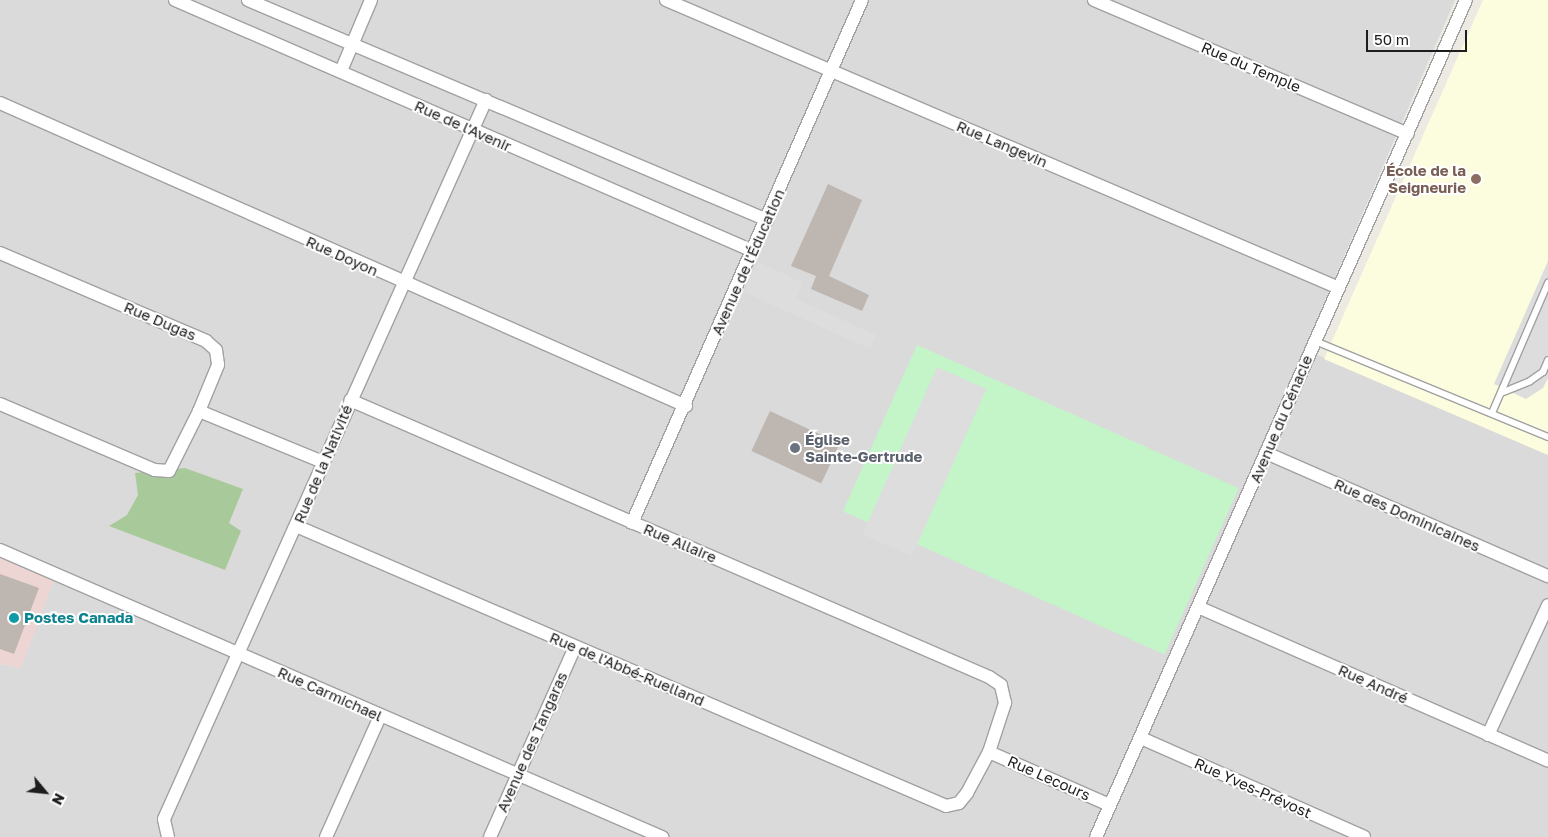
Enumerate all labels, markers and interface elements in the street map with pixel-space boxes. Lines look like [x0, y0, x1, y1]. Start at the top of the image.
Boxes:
scale bar [1368, 20, 1469, 52]
text: 50 m [1374, 30, 1409, 48]
street label: Rue du Temple [1199, 38, 1303, 96]
street label: Rue de l'Avenir [412, 97, 514, 155]
street label: Rue Langevin [954, 117, 1050, 171]
place label: École de la Seigneurie [1386, 161, 1466, 196]
marker: École de la Seigneurie [1470, 173, 1482, 185]
street label: Avenue de l'Éducation [708, 186, 788, 338]
street label: Rue Doyon [303, 232, 381, 280]
street label: Rue Dugas [121, 298, 199, 344]
street label: Avenue du Cénacle [1246, 352, 1316, 486]
street label: Rue de la Nativité [290, 402, 356, 526]
place label: Église Sainte-Gertrude [805, 430, 922, 465]
marker: Église Sainte-Gertrude [789, 442, 801, 454]
street label: Rue des Dominicaines [1331, 475, 1483, 555]
street label: Rue Allaire [641, 520, 719, 566]
place label: Postes Canada [24, 609, 133, 627]
marker: Postes Canada [8, 612, 20, 624]
street label: Rue de l'Abbé-Ruelland [547, 628, 707, 710]
street label: Rue André [1335, 661, 1411, 707]
street label: Rue Carmichael [275, 663, 385, 725]
street label: Avenue des Tangaras [493, 669, 571, 815]
street label: Rue Lecours [1005, 752, 1093, 804]
street label: Rue Yves-Prévost [1192, 754, 1314, 822]
north arrow [20, 767, 70, 817]
text: N [49, 791, 69, 808]

